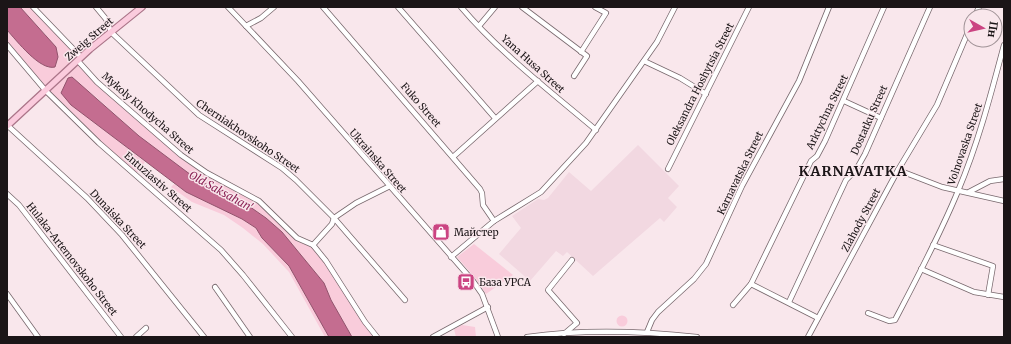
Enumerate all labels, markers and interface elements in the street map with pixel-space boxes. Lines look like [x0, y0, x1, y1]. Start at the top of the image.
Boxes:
north arrow [963, 8, 1003, 48]
street label: Zweig Street [62, 14, 116, 64]
street label: Oleksandra Hoshytsia Street [663, 20, 737, 148]
text: Пн [985, 20, 1001, 39]
street label: Yana Husa Street [498, 31, 568, 96]
street label: Mykoly Khodycha Street [99, 70, 197, 157]
street label: Arktychna Street [803, 72, 851, 153]
street label: Fuko Street [398, 80, 444, 130]
street label: Dostatku Street [848, 83, 890, 157]
street label: Cherniakhovskoho Street [194, 96, 302, 176]
street label: Volnovaska Street [945, 101, 985, 188]
street label: Ukrainska Street [347, 126, 409, 196]
street label: Karnavatska Street [714, 129, 766, 217]
street label: Entuziastiv Street [121, 149, 195, 215]
district label: KARNAVATKA [798, 162, 908, 180]
water label: Old Saksahan' [187, 168, 256, 215]
street label: Zlahody Street [839, 186, 883, 254]
street label: Dunaiska Street [87, 187, 149, 252]
street label: Hulaka-Artemovskoho Street [24, 200, 120, 318]
shop icon: Майстер [431, 222, 451, 242]
place label: Майстер [454, 226, 499, 239]
bus stop icon: База УРСА [456, 272, 476, 292]
place label: База УРСА [479, 276, 532, 289]

